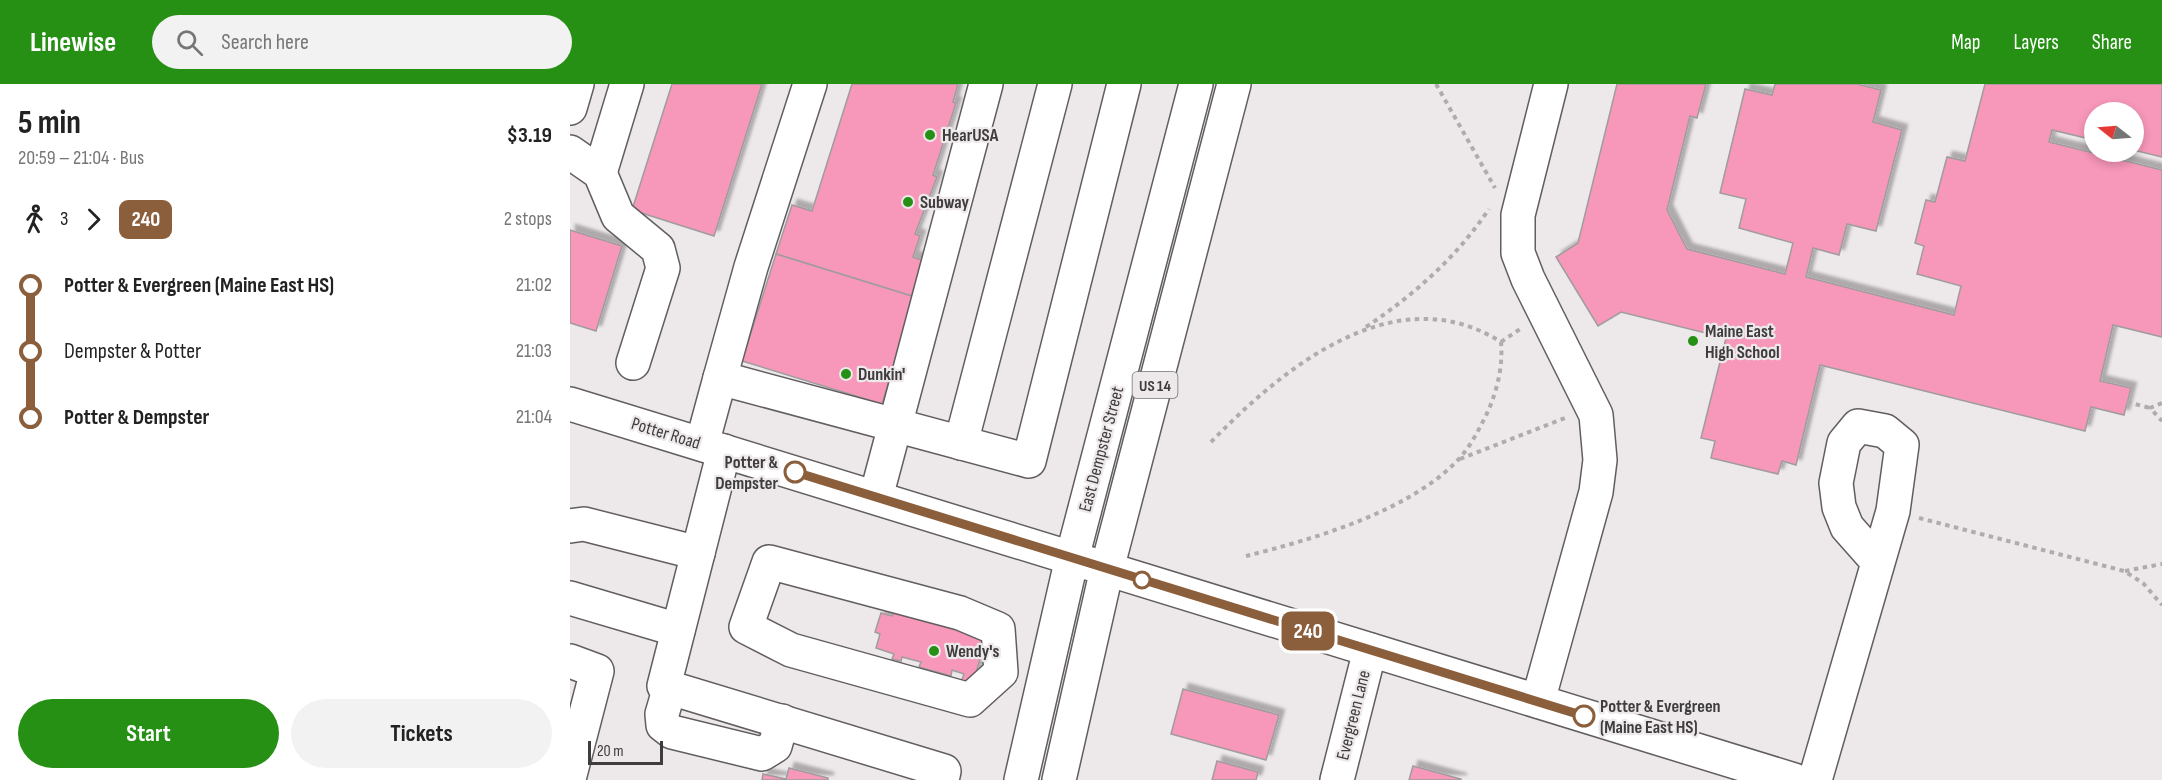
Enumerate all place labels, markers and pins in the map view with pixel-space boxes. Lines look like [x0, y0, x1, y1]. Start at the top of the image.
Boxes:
place label: HearUSA [942, 125, 999, 146]
marker: HearUSA [923, 128, 937, 142]
place label: Subway [920, 192, 970, 213]
marker: Subway [901, 195, 915, 209]
place label: Maine East High School [1705, 321, 1780, 363]
marker: Maine East High School [1686, 334, 1700, 348]
place label: Dunkin' [858, 364, 905, 385]
marker: Dunkin' [839, 367, 853, 381]
place label: Potter & Dempster [715, 452, 778, 494]
marker: Potter & Dempster [784, 461, 806, 483]
unlabelled marker [1133, 571, 1151, 589]
place label: Wendy's [946, 641, 999, 662]
marker: Wendy's [927, 644, 941, 658]
place label: Potter & Evergreen (Maine East HS) [1600, 696, 1721, 738]
marker: Potter & Evergreen (Maine East HS) [1573, 705, 1595, 727]

